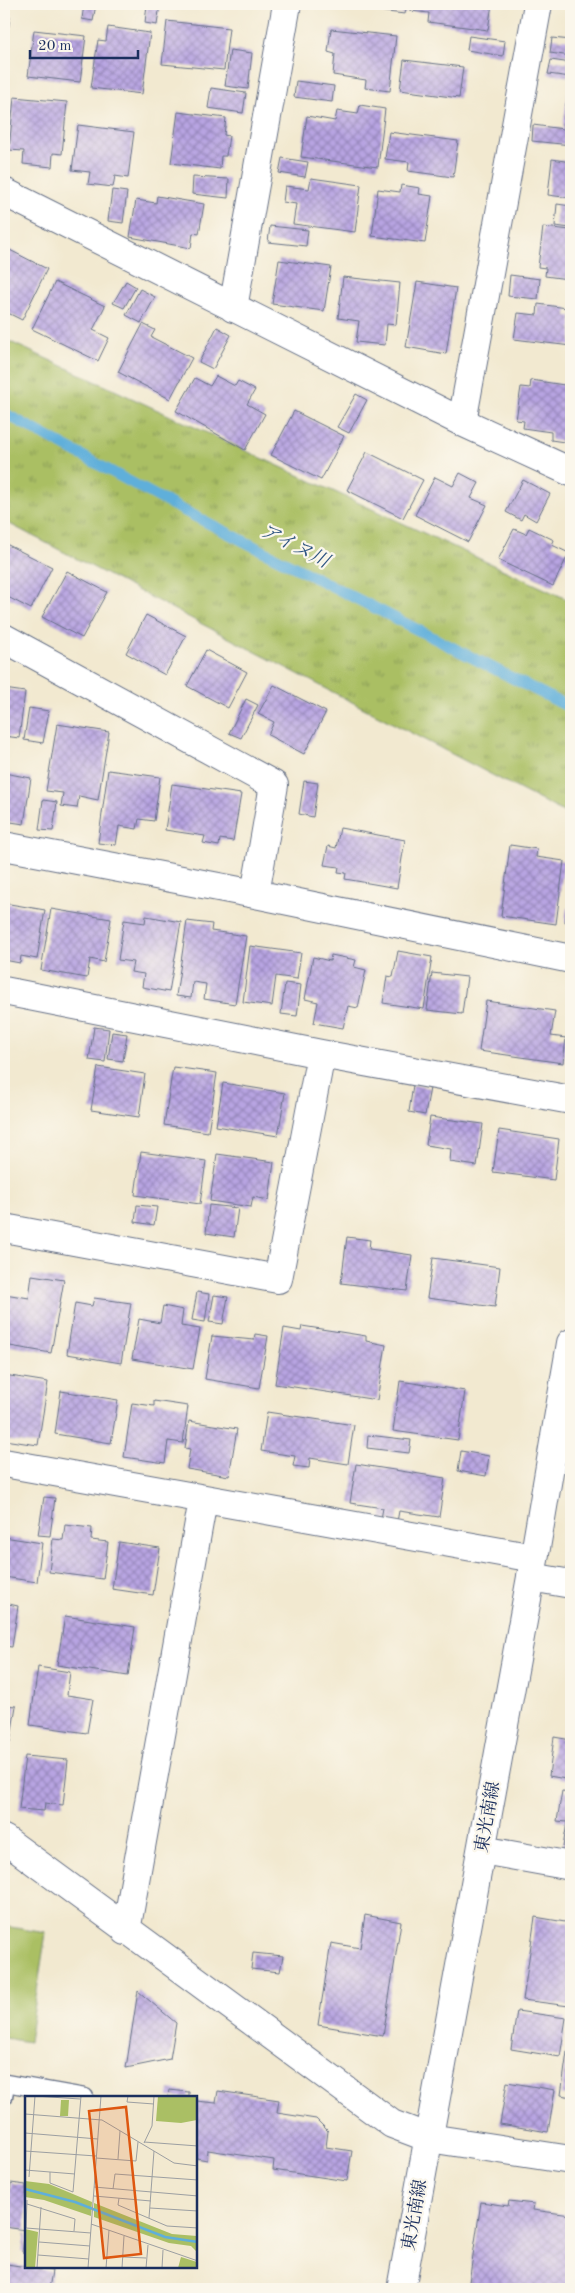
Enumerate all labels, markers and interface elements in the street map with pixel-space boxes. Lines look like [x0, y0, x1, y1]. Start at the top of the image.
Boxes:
scale bar [30, 28, 138, 60]
text: 20 m [38, 39, 72, 54]
water label: アイヌ川 [257, 520, 334, 573]
street label: 東光南線 [471, 1780, 503, 1854]
inset map [25, 2096, 198, 2268]
street label: 東光南線 [398, 2178, 430, 2252]

